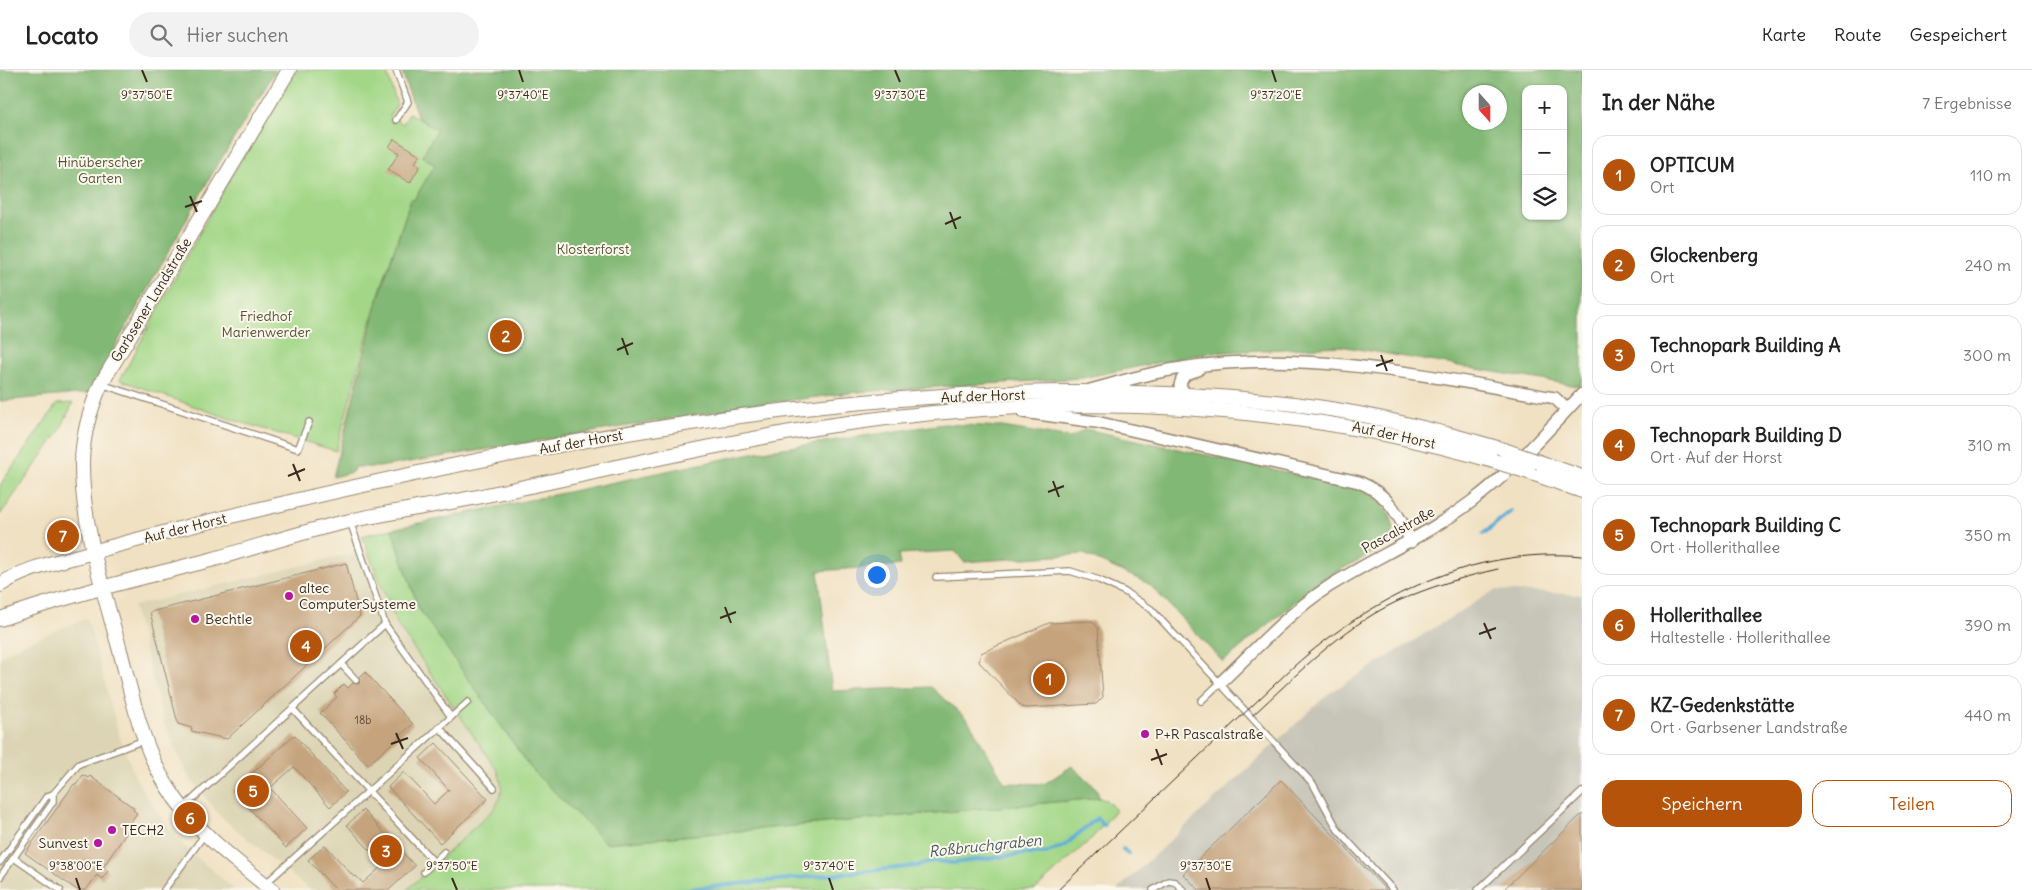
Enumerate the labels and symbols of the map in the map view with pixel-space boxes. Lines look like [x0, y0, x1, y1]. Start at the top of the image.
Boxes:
north arrow [1462, 85, 1507, 130]
text: 9°37'50"E [121, 87, 173, 102]
text: 9°37'40"E [497, 87, 549, 102]
text: 9°37'30"E [874, 87, 926, 102]
text: 9°37'20"E [1250, 87, 1302, 102]
park label: Hinüberscher Garten [57, 153, 143, 187]
street label: Garbsener Landstraße [107, 235, 195, 365]
park label: Klosterforst [557, 240, 630, 258]
park label: Friedhof Marienwerder [221, 307, 311, 341]
pin: 2 [490, 317, 522, 355]
street label: Auf der Horst [940, 386, 1026, 406]
street label: Auf der Horst [1351, 417, 1437, 453]
street label: Auf der Horst [538, 426, 624, 458]
street label: Pascalstraße [1358, 503, 1438, 557]
street label: Auf der Horst [142, 509, 228, 547]
pin: 7 [47, 517, 79, 555]
your location [864, 562, 890, 588]
place label: altec ComputerSysteme [299, 579, 416, 613]
marker: altec ComputerSysteme [283, 590, 295, 602]
place label: Bechtle [205, 610, 252, 628]
marker: Bechtle [189, 613, 201, 625]
pin: 4 [290, 627, 322, 665]
pin: 1 [1033, 660, 1065, 698]
house number: 18b [355, 713, 371, 727]
place label: P+R Pascalstraße [1155, 725, 1263, 743]
marker: P+R Pascalstraße [1139, 728, 1151, 740]
pin: 5 [237, 772, 269, 810]
pin: 6 [174, 799, 206, 837]
place label: TECH2 [122, 821, 164, 839]
marker: TECH2 [106, 824, 118, 836]
water label: Roßbruchgraben [928, 830, 1043, 861]
pin: 3 [370, 832, 402, 870]
place label: Sunvest [39, 834, 88, 852]
marker: Sunvest [92, 837, 104, 849]
text: 9°38'00"E [49, 858, 103, 873]
text: 9°37'50"E [426, 858, 478, 873]
text: 9°37'40"E [803, 858, 855, 873]
text: 9°37'30"E [1180, 858, 1232, 873]

